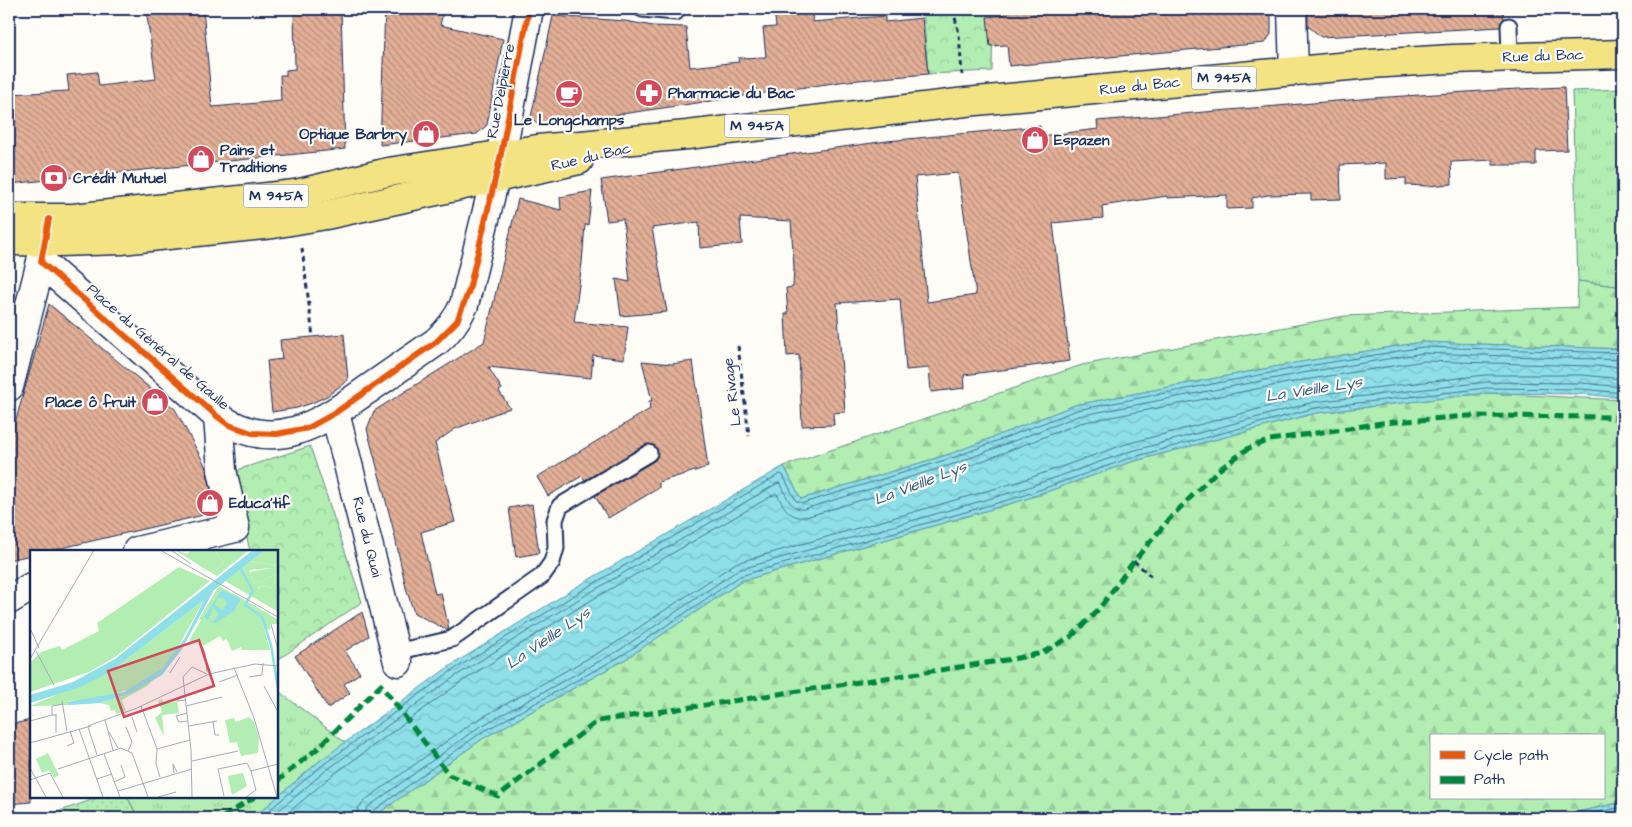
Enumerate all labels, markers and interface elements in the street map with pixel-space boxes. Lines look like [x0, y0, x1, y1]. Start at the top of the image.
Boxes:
street label: Rue Delpierre [482, 42, 520, 140]
street label: Rue du Bac [1502, 44, 1585, 68]
road number: M 945A [1192, 66, 1256, 90]
street label: Rue du Bac [1098, 71, 1182, 101]
pharmacy icon: Pharmacie du Bac [634, 78, 664, 108]
cafe icon: Le Longchamps [554, 79, 584, 109]
place label: Pharmacie du Bac [668, 83, 796, 104]
place label: Le Longchamps [514, 110, 625, 133]
road number: M 945A [724, 114, 790, 138]
shop icon: Optique Barbry [411, 119, 441, 149]
place label: Optique Barbry [299, 124, 408, 146]
shop icon: Espazen [1020, 125, 1050, 155]
place label: Espazen [1054, 130, 1110, 151]
street label: Rue du Bac [549, 137, 634, 176]
place label: Pains et Traditions [219, 140, 287, 178]
shop icon: Pains et Traditions [186, 144, 216, 174]
bank icon: Crédit Mutuel [39, 163, 69, 193]
place label: Crédit Mutuel [73, 168, 167, 189]
road number: M 945A [244, 185, 308, 208]
street label: Place du Général de Gaulle [82, 279, 234, 415]
street label: Le Rivage [717, 356, 748, 427]
water label: La Vieille Lys [1264, 370, 1365, 408]
shop icon: Place ô fruit [140, 387, 170, 417]
place label: Place ô fruit [45, 392, 137, 413]
water label: La Vieille Lys [871, 455, 971, 512]
shop icon: Educa'tif [195, 488, 225, 518]
place label: Educa'tif [229, 493, 291, 514]
street label: Rue du Quai [347, 495, 387, 580]
inset map [30, 550, 278, 797]
water label: La Vieille Lys [502, 601, 596, 675]
legend [1430, 734, 1604, 800]
text: Cycle path [1474, 745, 1549, 767]
text: Path [1474, 769, 1505, 790]

